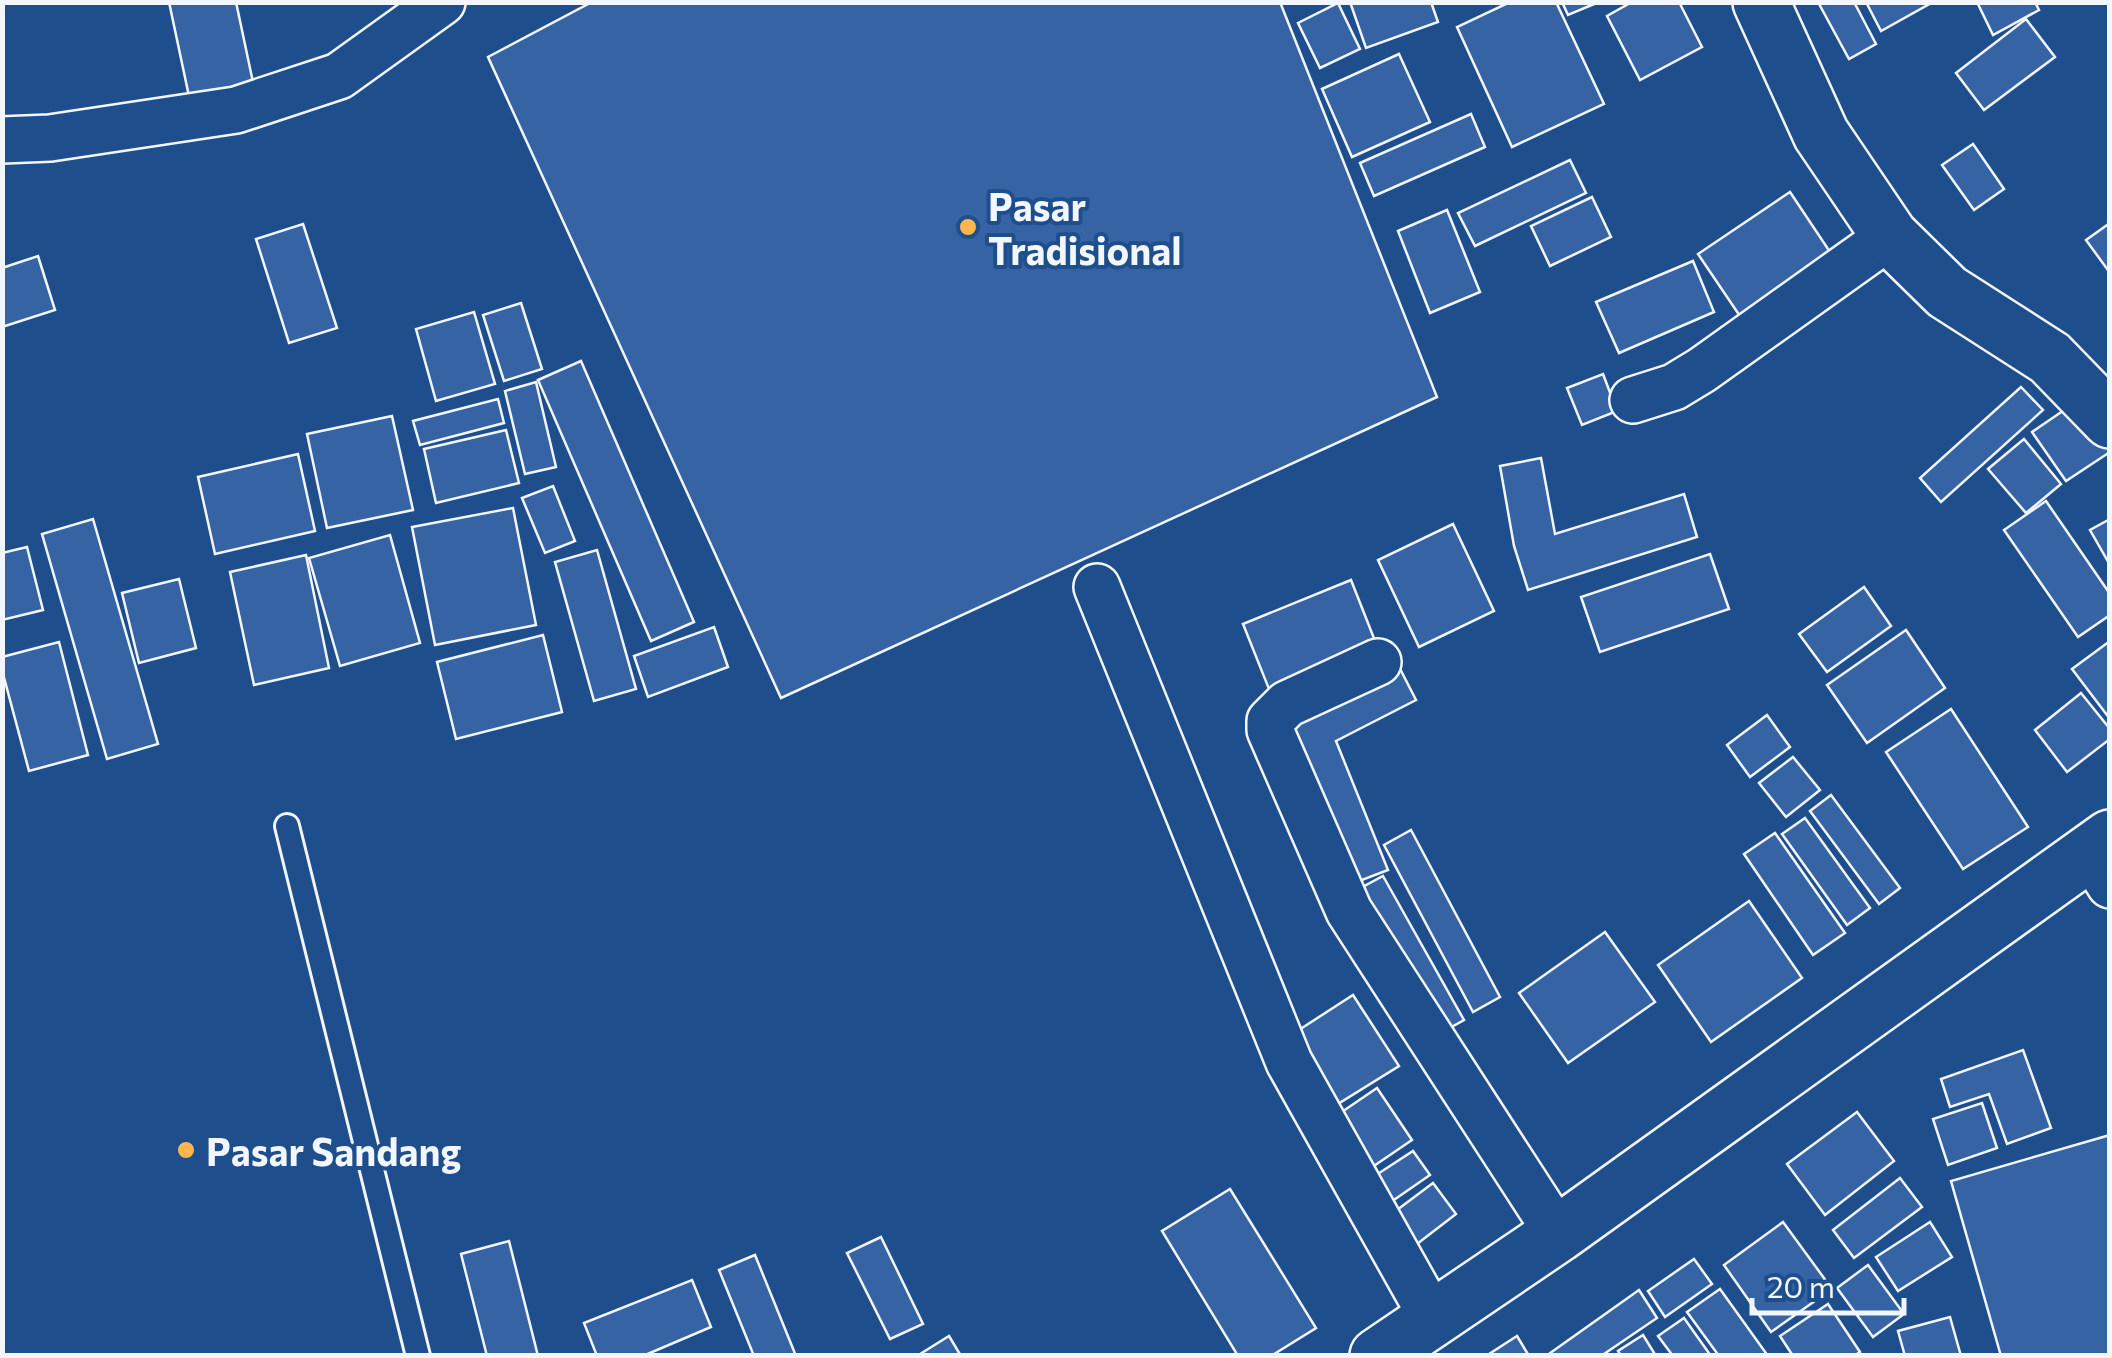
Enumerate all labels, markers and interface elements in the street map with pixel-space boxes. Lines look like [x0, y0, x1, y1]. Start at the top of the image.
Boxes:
place label: Pasar Tradisional [988, 182, 1182, 273]
marker: Pasar Tradisional [957, 216, 979, 238]
place label: Pasar Sandang [206, 1127, 461, 1174]
marker: Pasar Sandang [175, 1139, 197, 1161]
scale bar [1752, 1253, 1904, 1315]
text: 20 m [1767, 1267, 1835, 1304]

